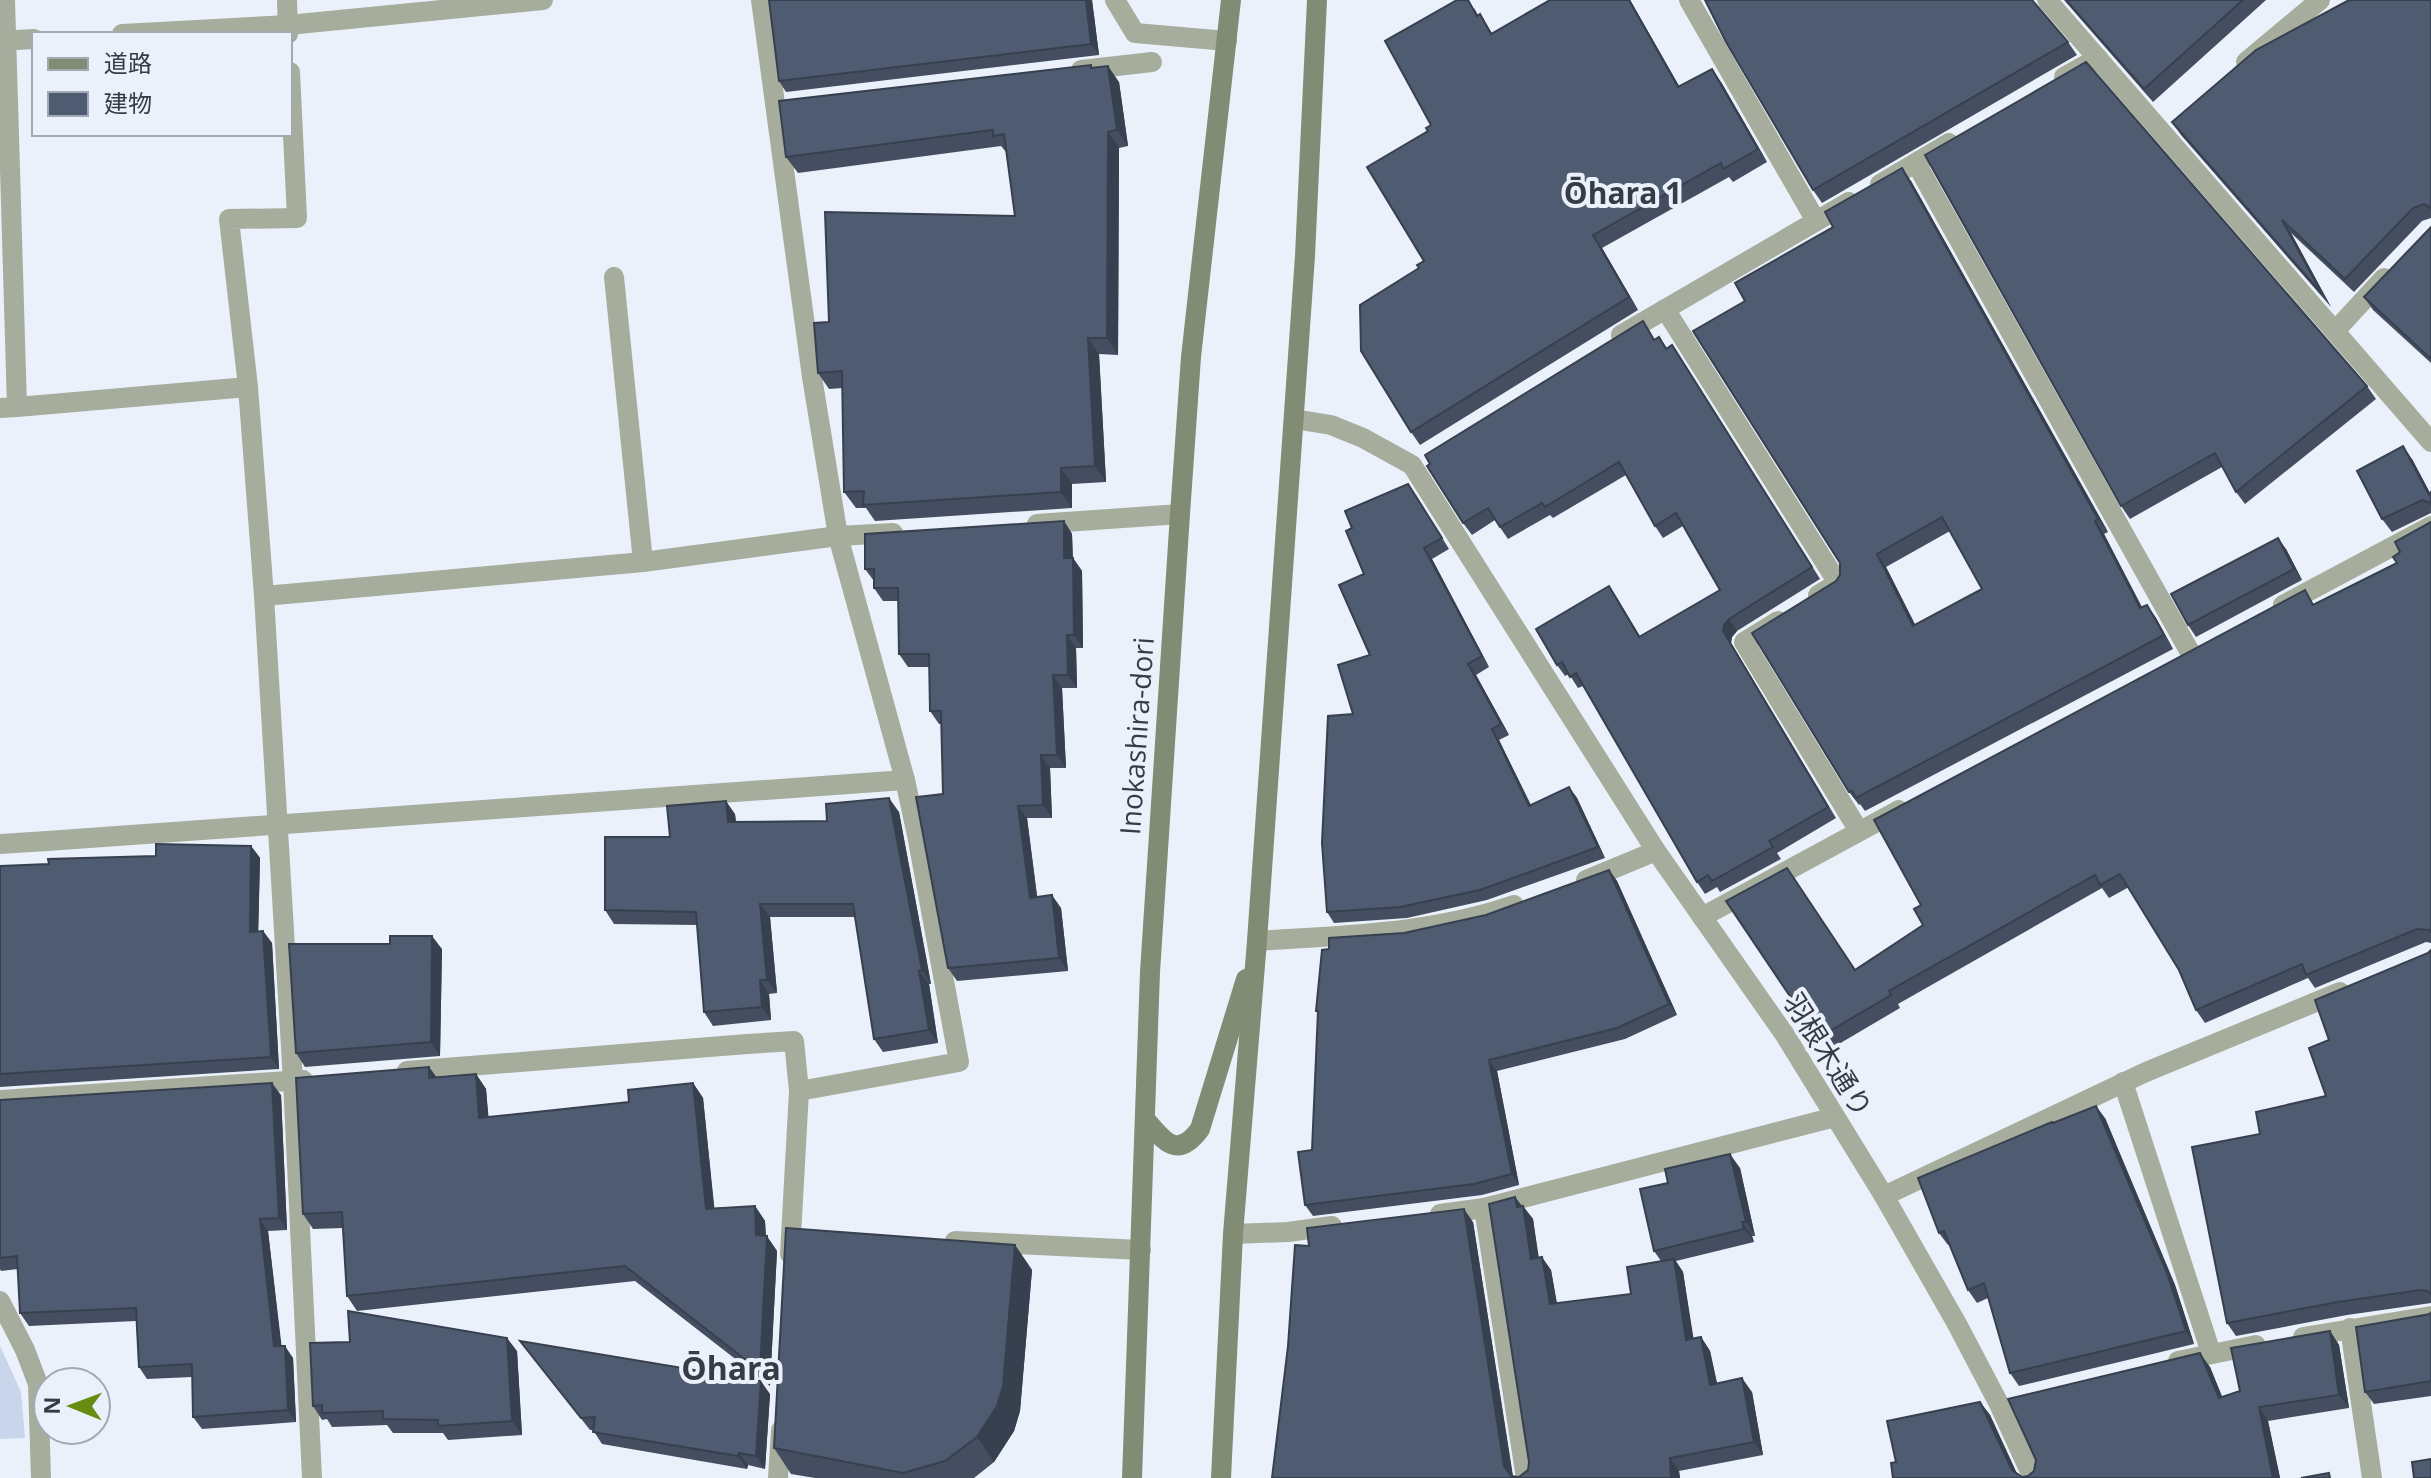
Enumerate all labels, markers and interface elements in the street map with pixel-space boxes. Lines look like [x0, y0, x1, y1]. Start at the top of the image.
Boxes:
legend [32, 32, 292, 136]
text: 道路 [104, 46, 152, 79]
text: 建物 [104, 86, 152, 119]
district label: Ōhara 1 [1564, 172, 1682, 213]
street label: Inokashira-dori [1110, 636, 1162, 836]
street label: 羽根木通り [1776, 985, 1882, 1124]
district label: Ōhara [681, 1346, 781, 1389]
north arrow [32, 1366, 112, 1446]
text: N [36, 1396, 66, 1415]

